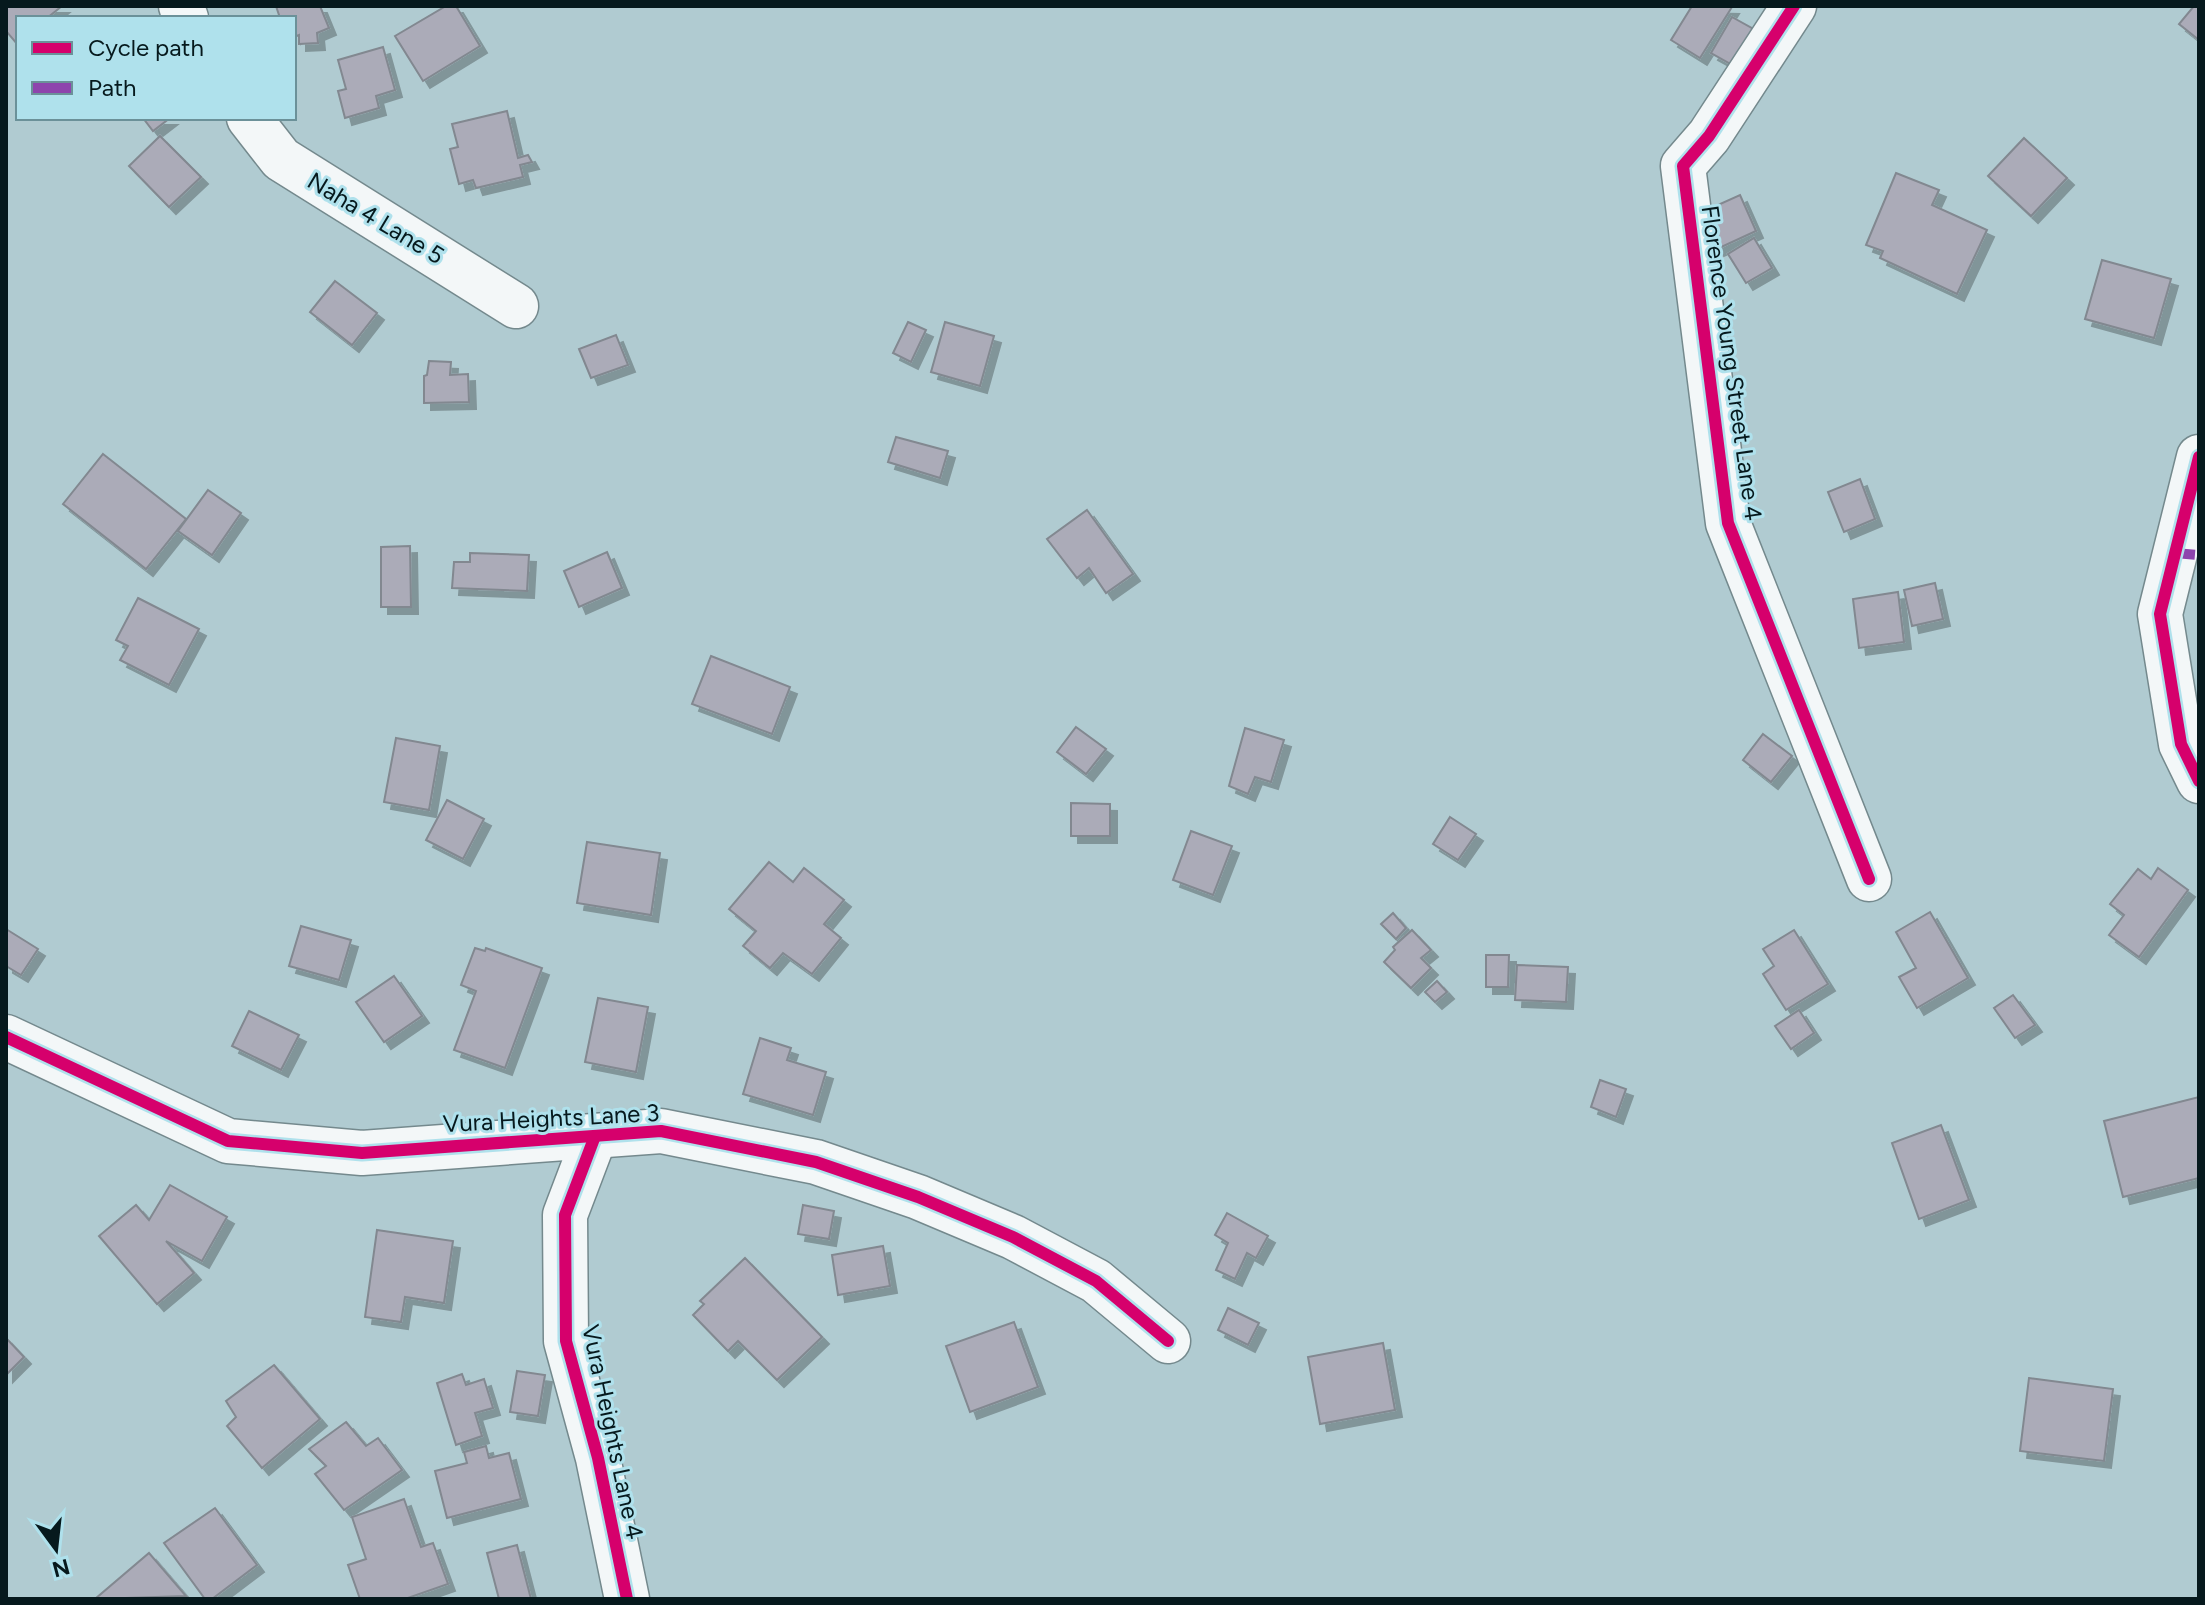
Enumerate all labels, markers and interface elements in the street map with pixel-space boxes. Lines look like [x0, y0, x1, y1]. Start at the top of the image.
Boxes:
legend [16, 16, 296, 120]
text: Cycle path [88, 33, 204, 62]
text: Path [88, 73, 136, 102]
street label: Naha 4 Lane 5 [302, 166, 450, 270]
street label: Florence Young Street Lane 4 [1696, 204, 1768, 522]
street label: Vura Heights Lane 3 [442, 1098, 660, 1138]
street label: Vura Heights Lane 4 [576, 1322, 650, 1542]
north arrow [16, 1509, 96, 1589]
text: N [49, 1553, 73, 1583]

